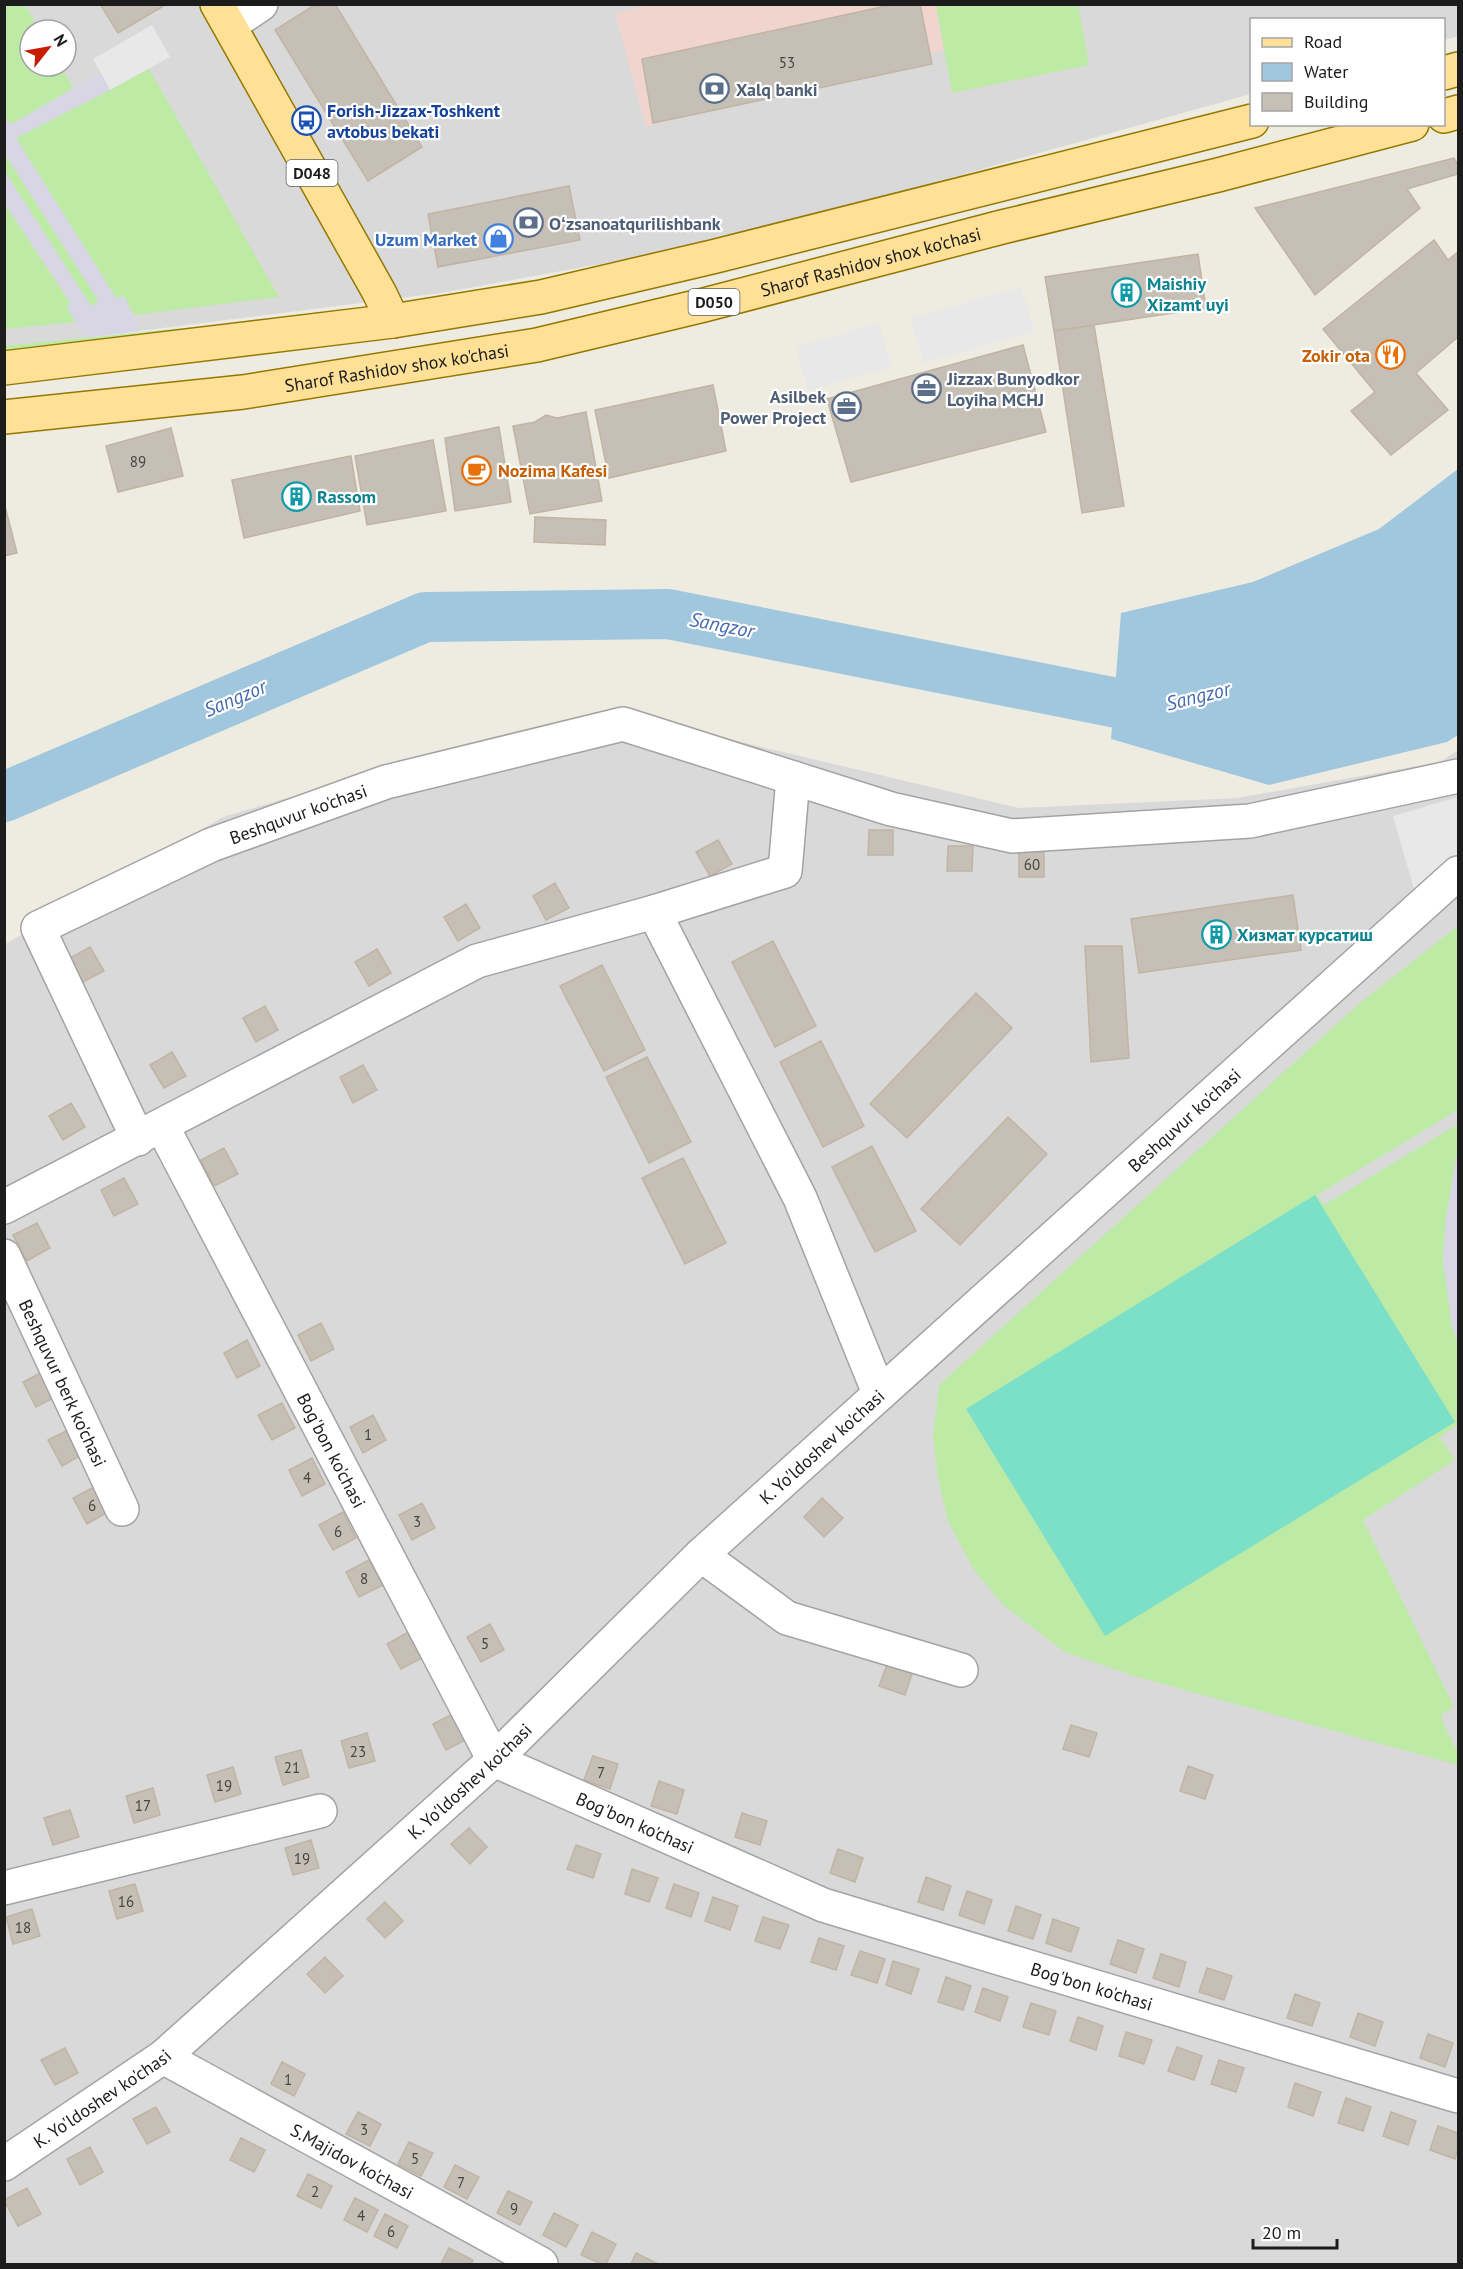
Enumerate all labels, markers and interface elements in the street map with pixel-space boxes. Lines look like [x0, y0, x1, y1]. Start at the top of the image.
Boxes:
north arrow [18, 18, 78, 78]
legend [1250, 18, 1445, 126]
text: Road [1304, 30, 1342, 53]
text: N [50, 31, 72, 50]
house number: 53 [779, 53, 795, 72]
text: Water [1304, 60, 1348, 83]
bank icon: Xalq banki [699, 73, 731, 105]
place label: Xalq banki [736, 78, 818, 101]
text: Building [1304, 90, 1368, 113]
place label: Forish-Jizzax-Toshkent avtobus bekati [327, 99, 501, 143]
bus stop icon: Forish-Jizzax-Toshkent avtobus bekati [290, 104, 322, 136]
road number: D048 [286, 160, 338, 186]
bank icon: Oʻzsanoatqurilishbank [512, 207, 544, 239]
place label: Oʻzsanoatqurilishbank [549, 212, 721, 235]
street label: Sharof Rashidov shox ko'chasi [758, 222, 983, 301]
shop icon: Uzum Market [482, 223, 514, 255]
place label: Uzum Market [375, 228, 478, 251]
place label: Maishiy Xizamt uyi [1147, 272, 1229, 316]
building icon: Maishiy Xizamt uyi [1110, 277, 1142, 309]
road number: D050 [688, 289, 740, 315]
street label: Sharof Rashidov shox ko'chasi [283, 338, 511, 397]
restaurant icon: Zokir ota [1375, 339, 1407, 371]
place label: Zokir ota [1302, 344, 1370, 367]
place label: Jizzax Bunyodkor Loyiha MCHJ [946, 367, 1080, 411]
office icon: Jizzax Bunyodkor Loyiha MCHJ [910, 372, 942, 404]
place label: Asilbek Power Project [720, 385, 827, 429]
office icon: Asilbek Power Project [831, 390, 863, 422]
house number: 89 [130, 452, 146, 471]
cafe icon: Nozima Kafesi [461, 454, 493, 486]
place label: Nozima Kafesi [498, 459, 607, 482]
building icon: Rassom [280, 480, 312, 512]
place label: Rassom [317, 485, 376, 508]
water label: Sangzor [688, 606, 758, 644]
water label: Sangzor [200, 673, 271, 723]
water label: Sangzor [1163, 675, 1234, 716]
street label: Beshquvur ko'chasi [226, 778, 370, 849]
house number: 60 [1024, 855, 1040, 874]
building icon: Хизмат курсатиш [1200, 918, 1232, 950]
place label: Хизмат курсатиш [1237, 923, 1373, 946]
street label: Beshquvur ko'chasi [1123, 1063, 1245, 1177]
street label: Beshquvur berk ko'chasi [14, 1295, 112, 1470]
street label: K. Yo'ldoshev ko'chasi [754, 1384, 889, 1509]
street label: Bog'bon ko'chasi [292, 1389, 371, 1512]
house number: 1 [364, 1425, 372, 1444]
house number: 4 [303, 1468, 311, 1487]
house number: 6 [88, 1496, 96, 1515]
house number: 3 [413, 1512, 421, 1531]
house number: 6 [334, 1522, 342, 1541]
house number: 8 [360, 1569, 368, 1588]
house number: 5 [481, 1634, 489, 1653]
street label: K. Yo'ldoshev ko'chasi [402, 1718, 536, 1844]
house number: 23 [350, 1742, 366, 1761]
house number: 21 [284, 1758, 300, 1777]
house number: 7 [597, 1763, 605, 1782]
house number: 19 [216, 1776, 232, 1795]
street label: Bog'bon ko'chasi [573, 1786, 698, 1858]
house number: 17 [135, 1796, 151, 1815]
house number: 19 [294, 1849, 310, 1868]
house number: 16 [118, 1892, 134, 1911]
house number: 18 [15, 1918, 31, 1937]
street label: Bog'bon ko'chasi [1028, 1957, 1156, 2015]
street label: K. Yo'ldoshev ko'chasi [29, 2044, 176, 2153]
house number: 1 [284, 2070, 292, 2089]
street label: S.Majidov ko'chasi [287, 2118, 418, 2204]
house number: 3 [360, 2120, 368, 2139]
house number: 5 [411, 2149, 419, 2168]
house number: 7 [457, 2173, 465, 2192]
house number: 2 [311, 2182, 319, 2201]
house number: 9 [510, 2199, 518, 2218]
house number: 4 [357, 2206, 365, 2225]
scale bar [1253, 2212, 1337, 2250]
text: 20 m [1262, 2221, 1301, 2244]
house number: 6 [387, 2222, 395, 2241]

